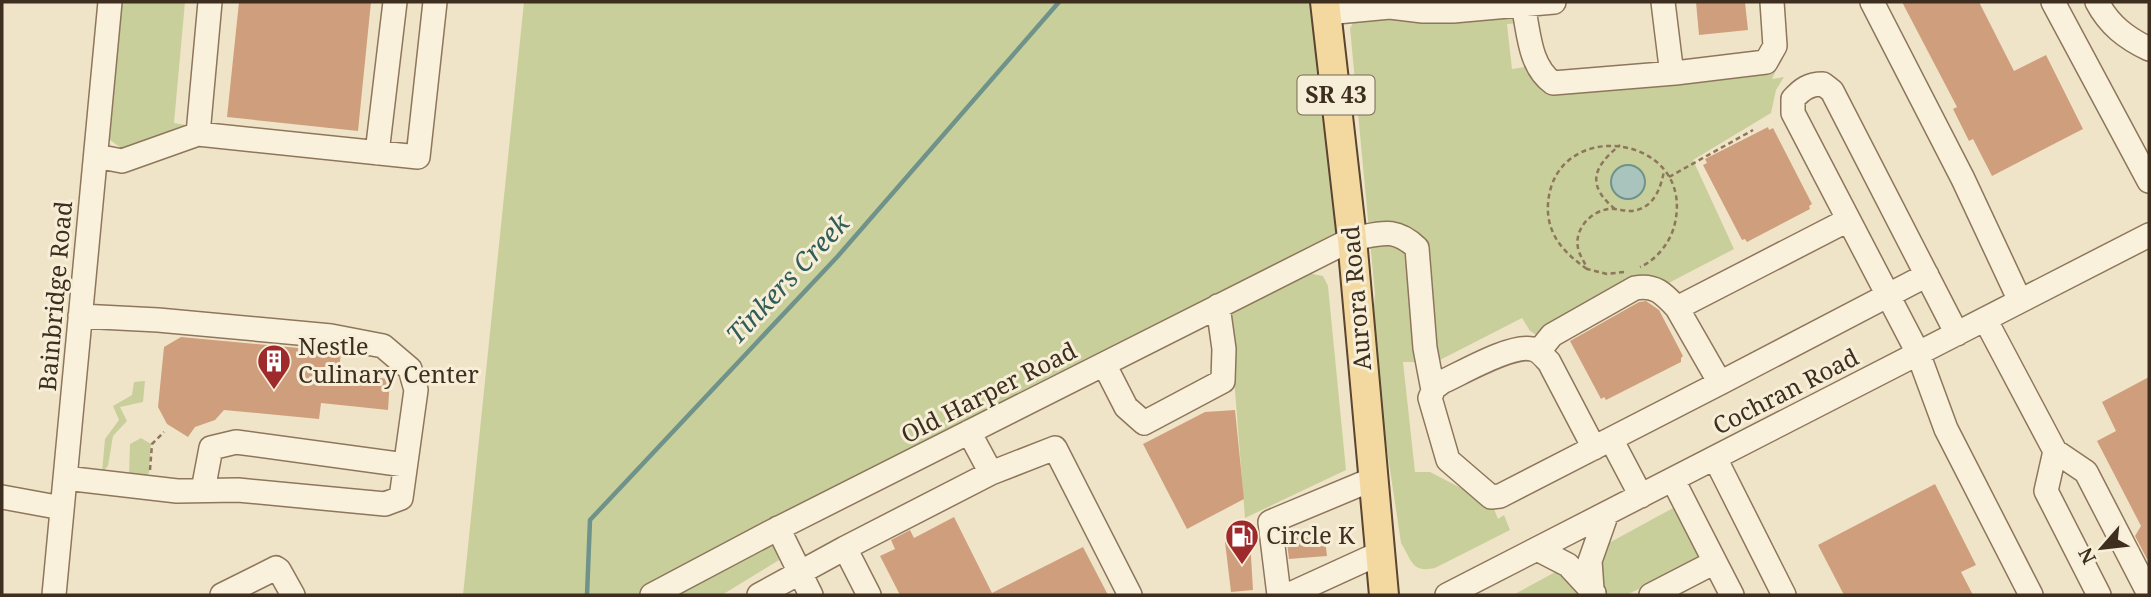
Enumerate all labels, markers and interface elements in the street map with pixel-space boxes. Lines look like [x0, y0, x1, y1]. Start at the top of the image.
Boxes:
road number: SR 43 [1298, 76, 1374, 114]
street label: Bainbridge Road [30, 199, 79, 392]
water label: Tinkers Creek [718, 205, 858, 351]
street label: Aurora Road [1333, 224, 1378, 372]
place label: Nestle Culinary Center [298, 329, 479, 390]
street label: Old Harper Road [895, 333, 1082, 450]
street label: Cochran Road [1707, 340, 1864, 442]
building icon: Nestle Culinary Center [255, 342, 293, 391]
north arrow [2067, 513, 2137, 583]
fuel station icon: Circle K [1223, 517, 1261, 566]
place label: Circle K [1266, 518, 1356, 551]
text: N [2072, 543, 2102, 569]

